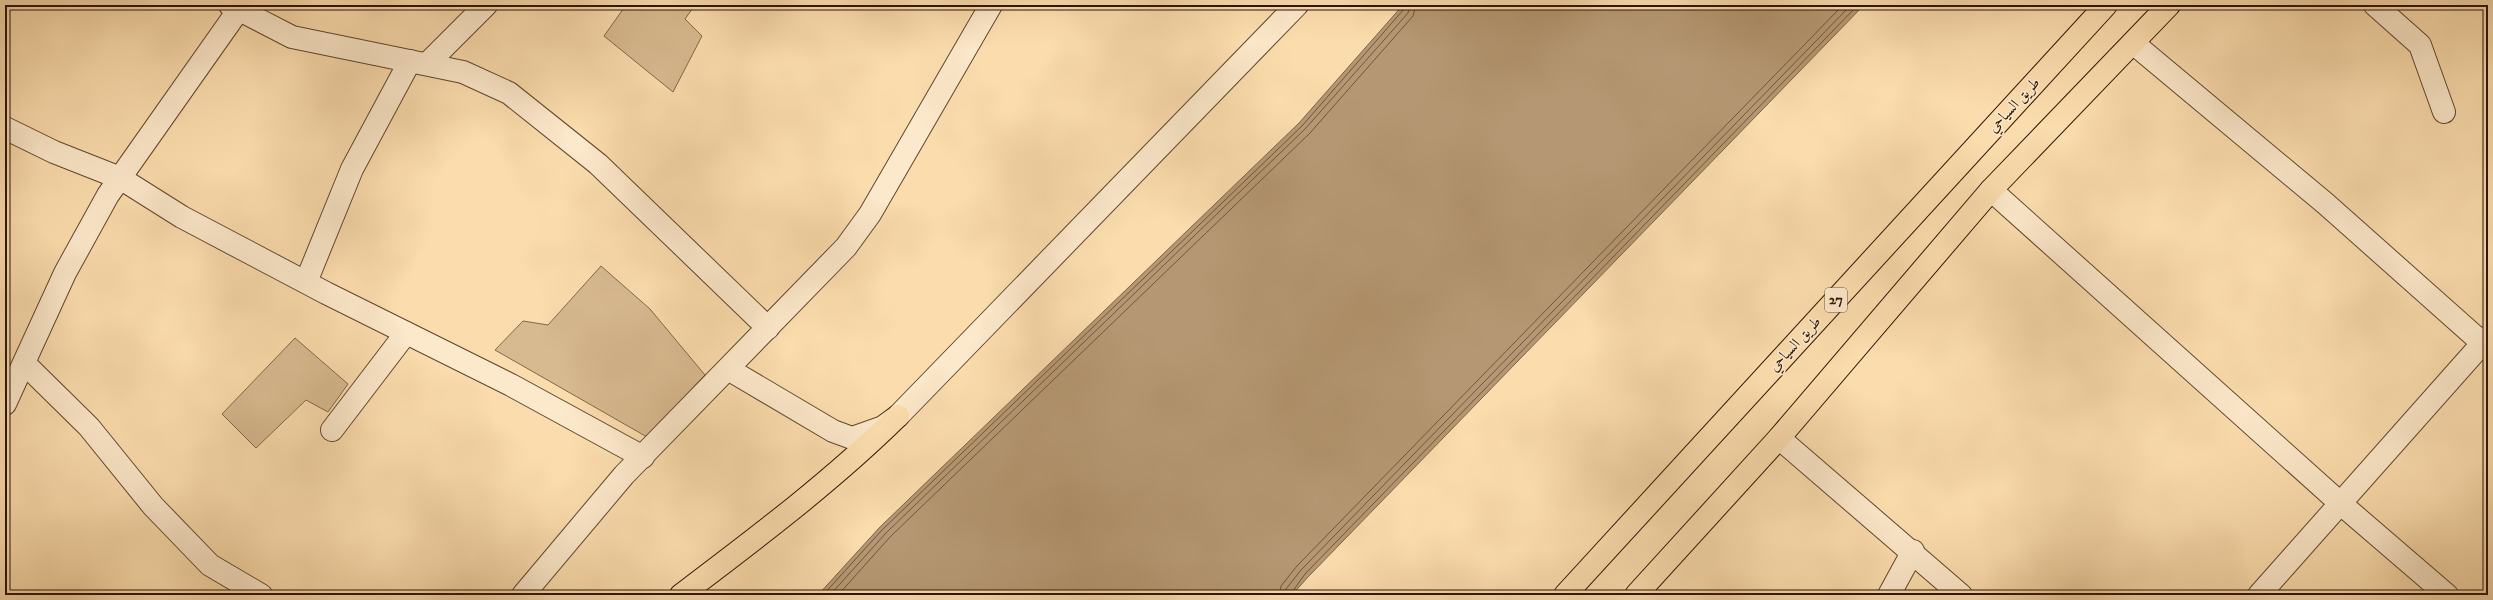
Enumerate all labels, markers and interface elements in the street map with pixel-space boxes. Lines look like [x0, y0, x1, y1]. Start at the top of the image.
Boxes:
street label: طريق السياحي [1984, 73, 2046, 138]
road number: 27 [1825, 288, 1847, 312]
street label: طريق السياحي [1765, 312, 1827, 377]

